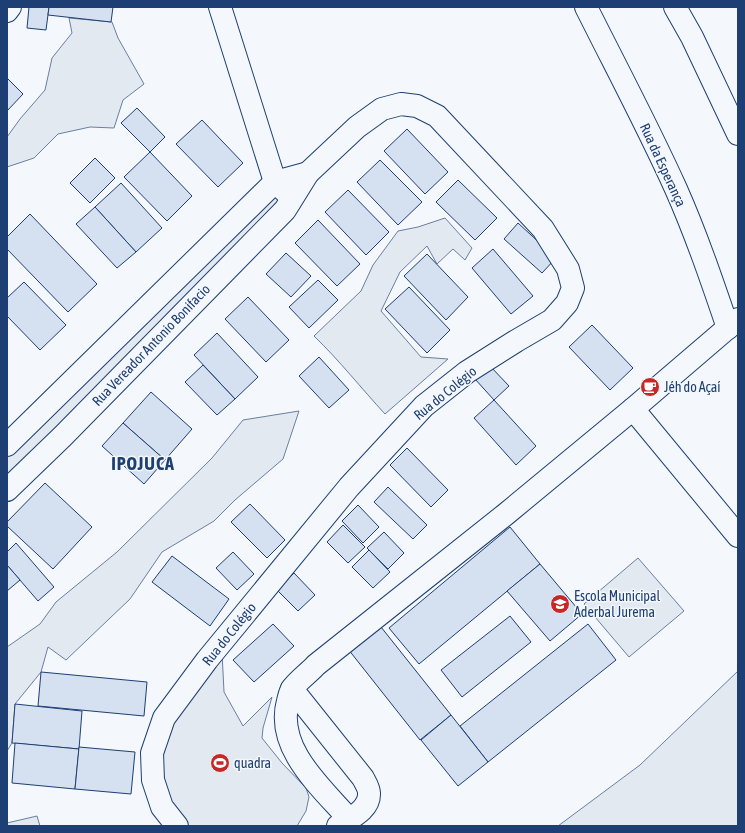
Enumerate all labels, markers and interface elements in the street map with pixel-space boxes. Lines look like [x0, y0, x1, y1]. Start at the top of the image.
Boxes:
street label: Rua da Esperança [637, 121, 689, 209]
street label: Rua Vereador Antonio Bonifacio [89, 281, 213, 409]
street label: Rua do Colégio [410, 363, 480, 423]
cafe icon: Jéh do Açaí [639, 376, 661, 398]
place label: Jéh do Açaí [664, 379, 720, 395]
district label: IPOJUCA [111, 453, 175, 474]
place label: Escola Municipal Aderbal Jurema [574, 588, 661, 620]
school or university icon: Escola Municipal Aderbal Jurema [549, 593, 571, 615]
street label: Rua do Colégio [199, 599, 259, 669]
sports icon: quadra [209, 752, 231, 774]
place label: quadra [234, 755, 271, 771]

